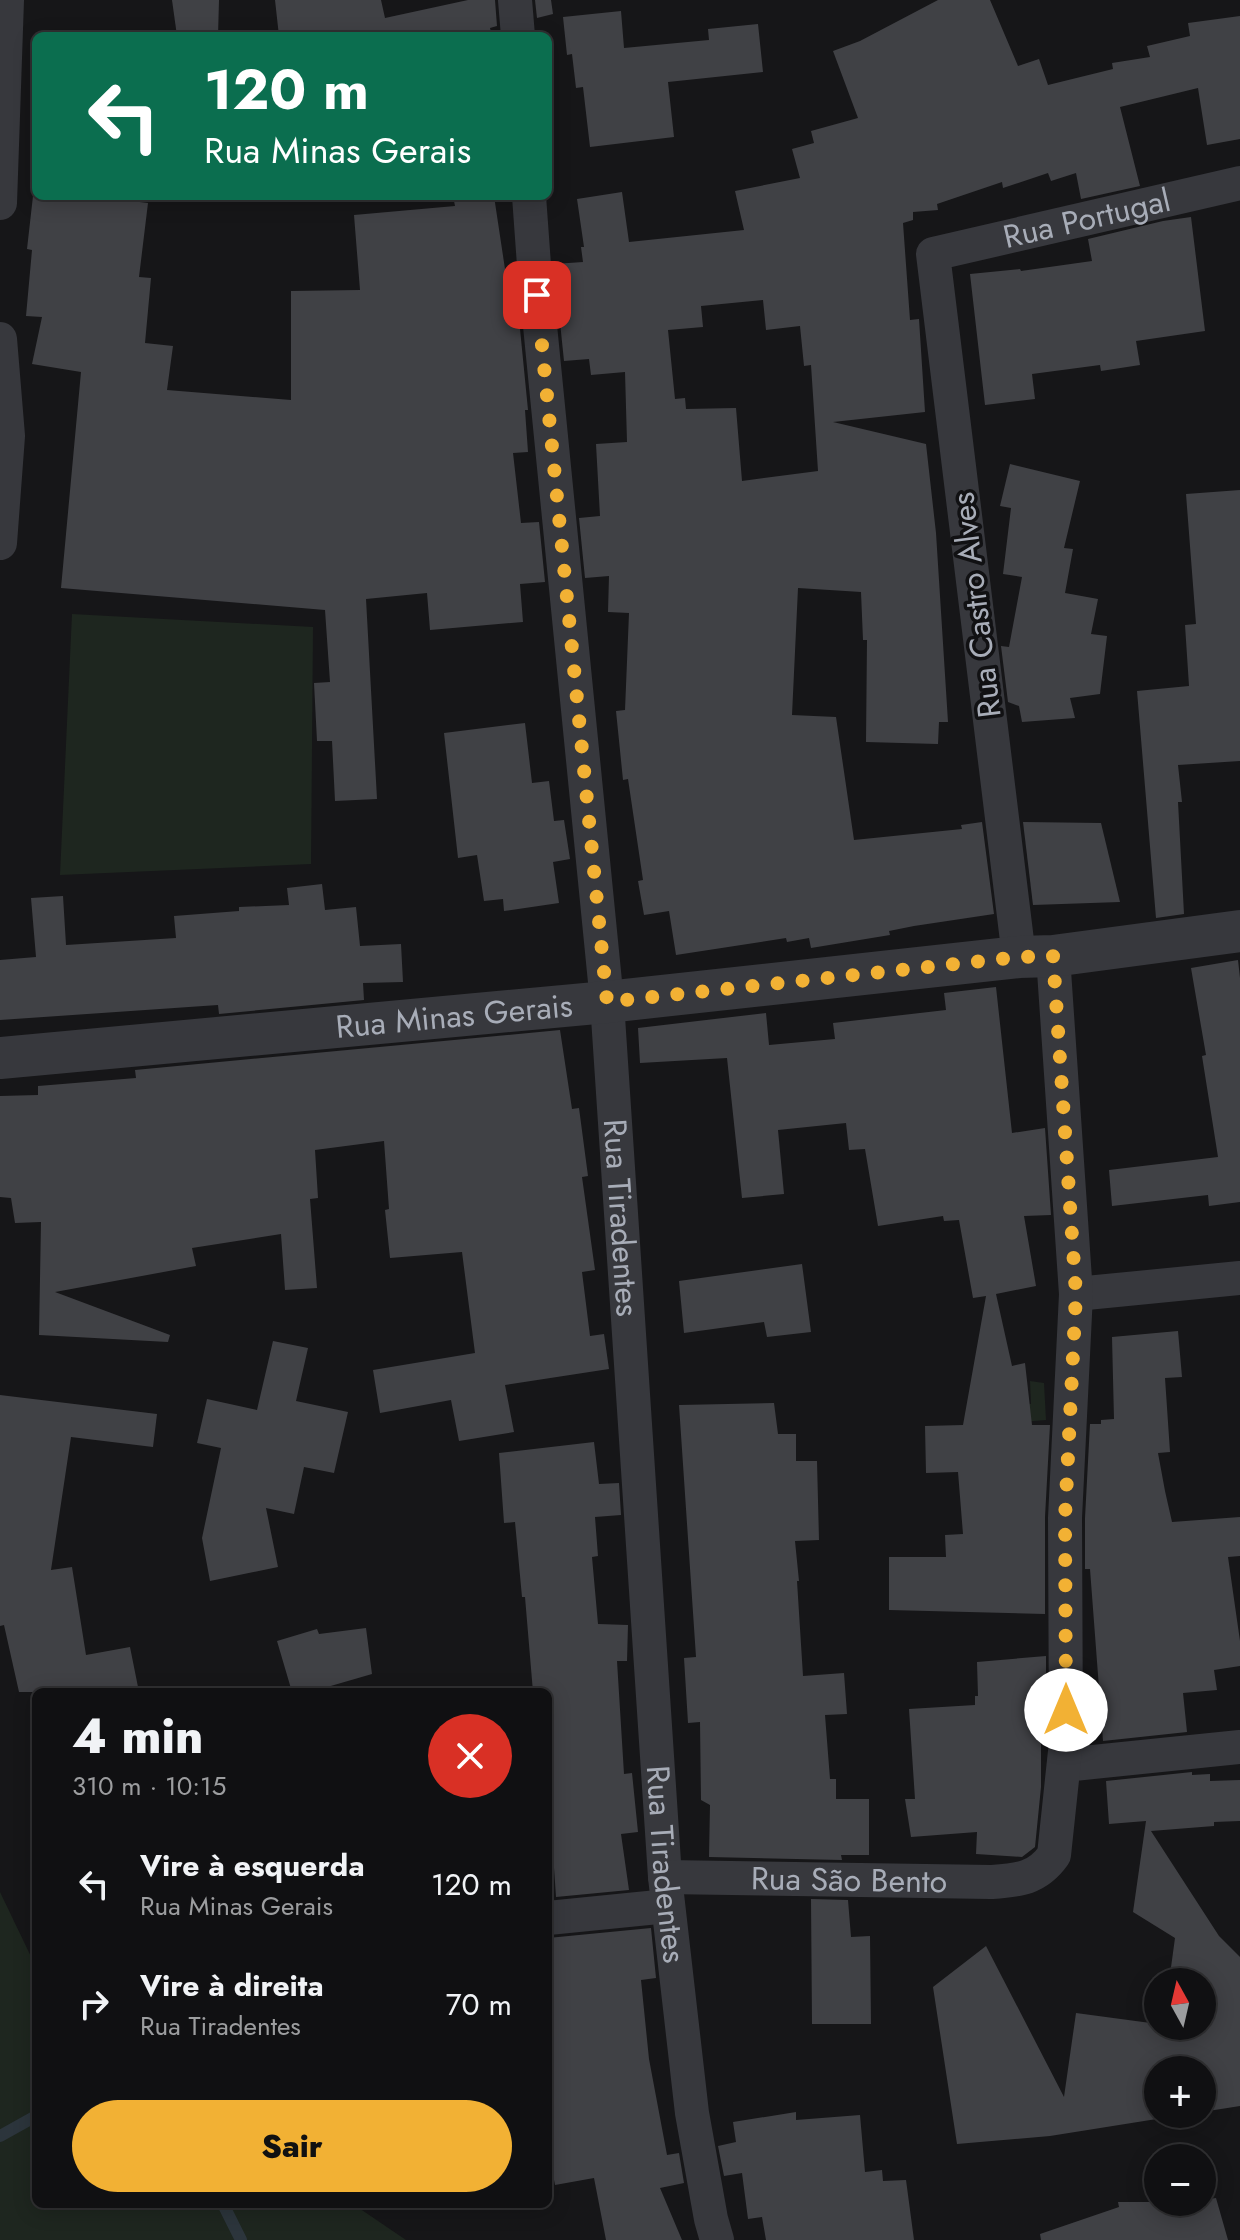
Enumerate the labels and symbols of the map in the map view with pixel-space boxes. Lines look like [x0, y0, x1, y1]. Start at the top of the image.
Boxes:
street label: Rua Portugal [999, 177, 1175, 260]
pin [503, 261, 571, 329]
street label: Rua Castro Alves [939, 490, 1013, 720]
street label: Rua Minas Gerais [334, 982, 575, 1050]
street label: Rua Tiradentes [592, 1117, 651, 1318]
position arrow [1024, 1668, 1108, 1752]
street label: Rua Tiradentes [635, 1764, 698, 1965]
street label: Rua São Bento [751, 1855, 947, 1904]
north arrow [1144, 1968, 1216, 2040]

